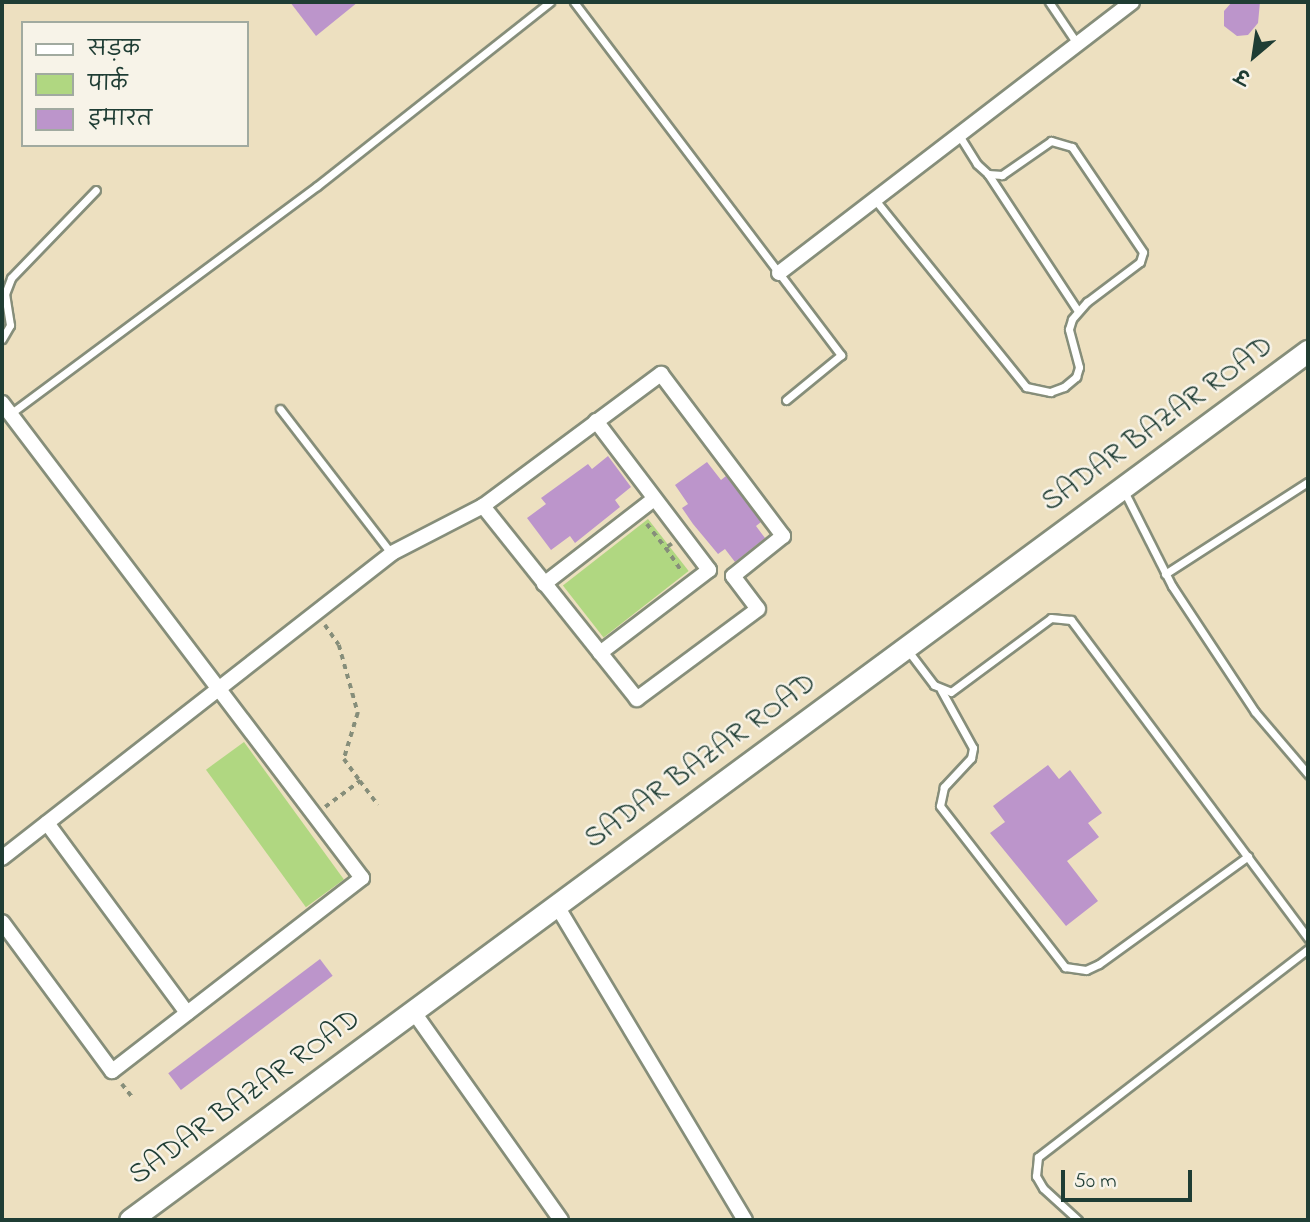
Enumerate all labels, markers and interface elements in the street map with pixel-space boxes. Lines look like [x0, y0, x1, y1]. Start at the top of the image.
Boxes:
legend [21, 21, 248, 147]
north arrow [1219, 21, 1289, 91]
text: सड़क [88, 35, 140, 65]
text: उ [1231, 60, 1256, 90]
text: पार्क [88, 70, 128, 100]
text: इमारत [88, 105, 152, 135]
street label: SADAR BAZAR ROAD [1035, 329, 1281, 521]
street label: SADAR BAZAR ROAD [578, 666, 824, 858]
street label: SADAR BAZAR ROAD [122, 1002, 368, 1194]
scale bar [1065, 1156, 1196, 1200]
text: 50 m [1074, 1167, 1117, 1197]

